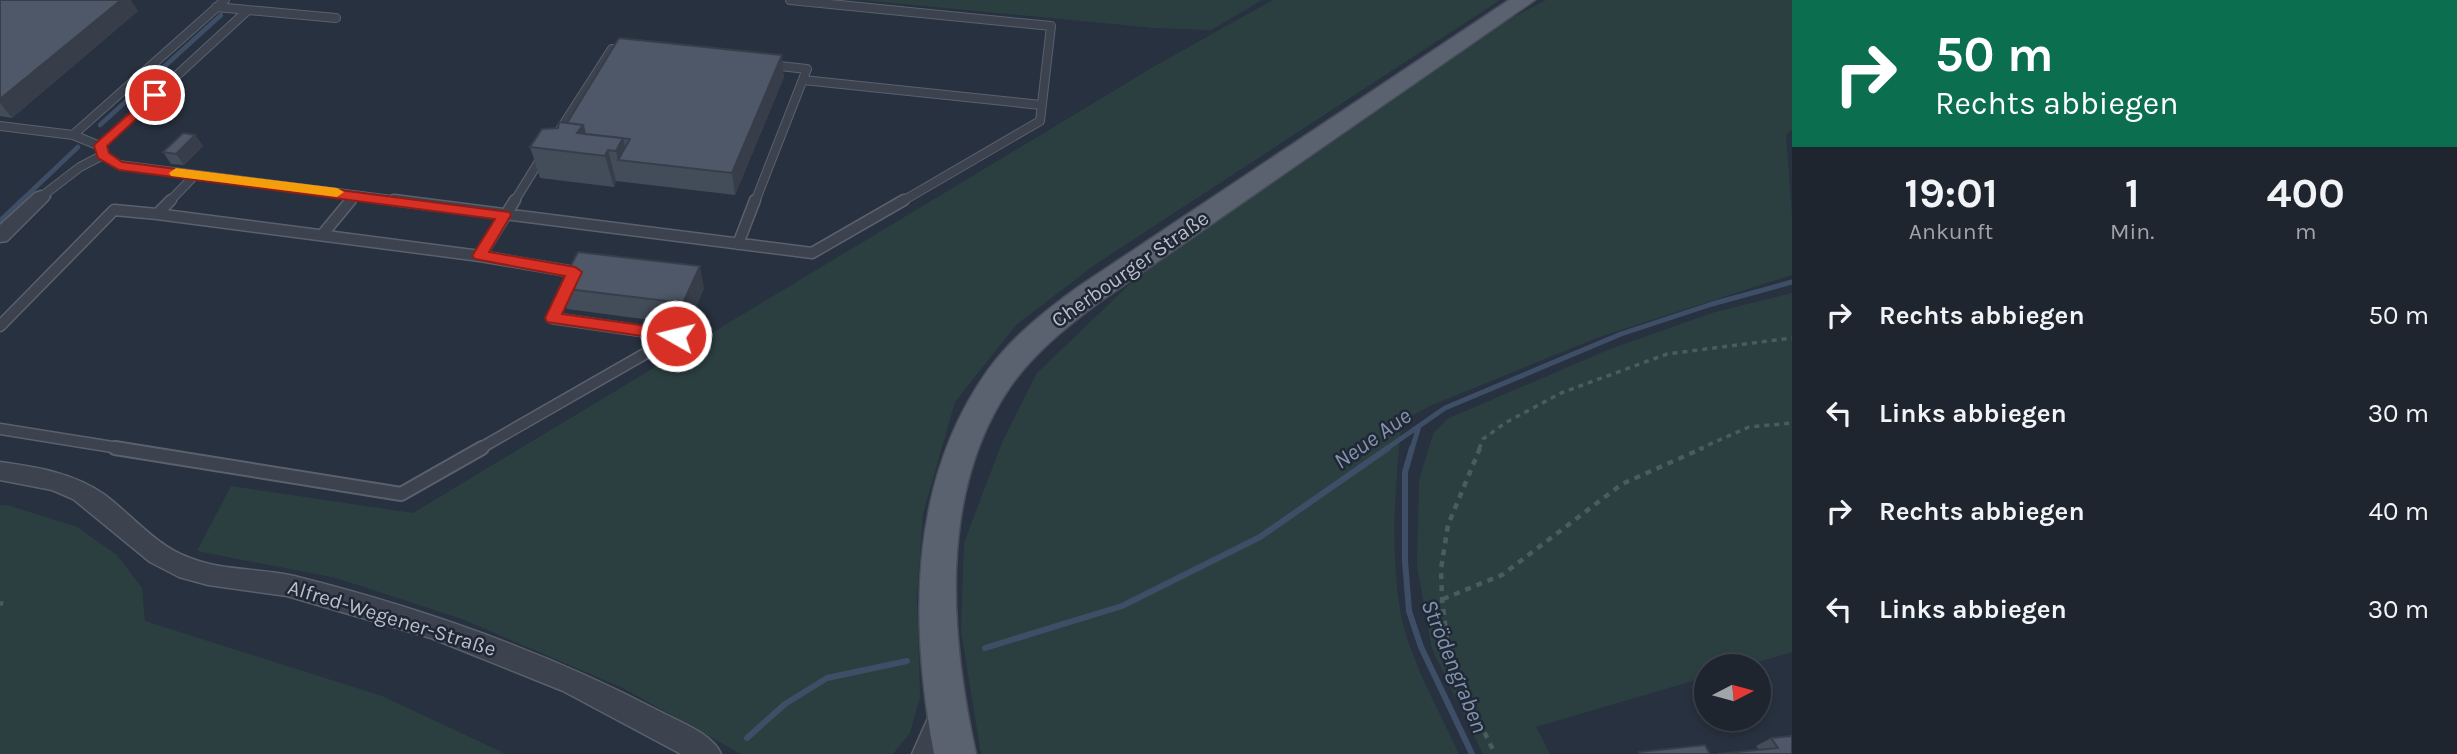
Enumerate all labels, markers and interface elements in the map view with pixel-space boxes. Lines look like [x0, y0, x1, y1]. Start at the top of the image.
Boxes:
text: 50 m [1935, 26, 2053, 83]
icon: right [1820, 28, 1911, 119]
pin [125, 65, 185, 125]
icon: arrive [136, 76, 174, 114]
text: Rechts abbiegen [1935, 85, 2179, 122]
text: 19:01 [1904, 168, 1998, 218]
text: 1 [2125, 168, 2140, 218]
text: 400 [2267, 168, 2345, 218]
street label: Cherbourger Straße [1047, 206, 1213, 332]
text: Ankunft [1909, 218, 1993, 245]
text: Min. [2110, 218, 2154, 245]
text: m [2295, 218, 2316, 245]
icon: right [1820, 296, 1858, 334]
position arrow [639, 299, 713, 373]
text: Rechts abbiegen [1879, 300, 2085, 331]
text: 50 m [2368, 300, 2429, 331]
icon: left [1820, 394, 1858, 432]
text: Links abbiegen [1879, 398, 2067, 429]
text: 30 m [2368, 398, 2429, 429]
water label: Neue Aue [1329, 402, 1416, 475]
icon: right [1820, 492, 1858, 530]
text: Rechts abbiegen [1879, 496, 2085, 527]
text: 40 m [2369, 496, 2429, 527]
street label: Alfred-Wegener-Straße [285, 575, 499, 661]
icon: left [1820, 590, 1858, 628]
text: Links abbiegen [1879, 594, 2067, 625]
text: 30 m [2368, 594, 2429, 625]
water label: Strödengraben [1416, 596, 1494, 737]
north arrow [1694, 654, 1771, 732]
map controls [1694, 654, 1771, 731]

